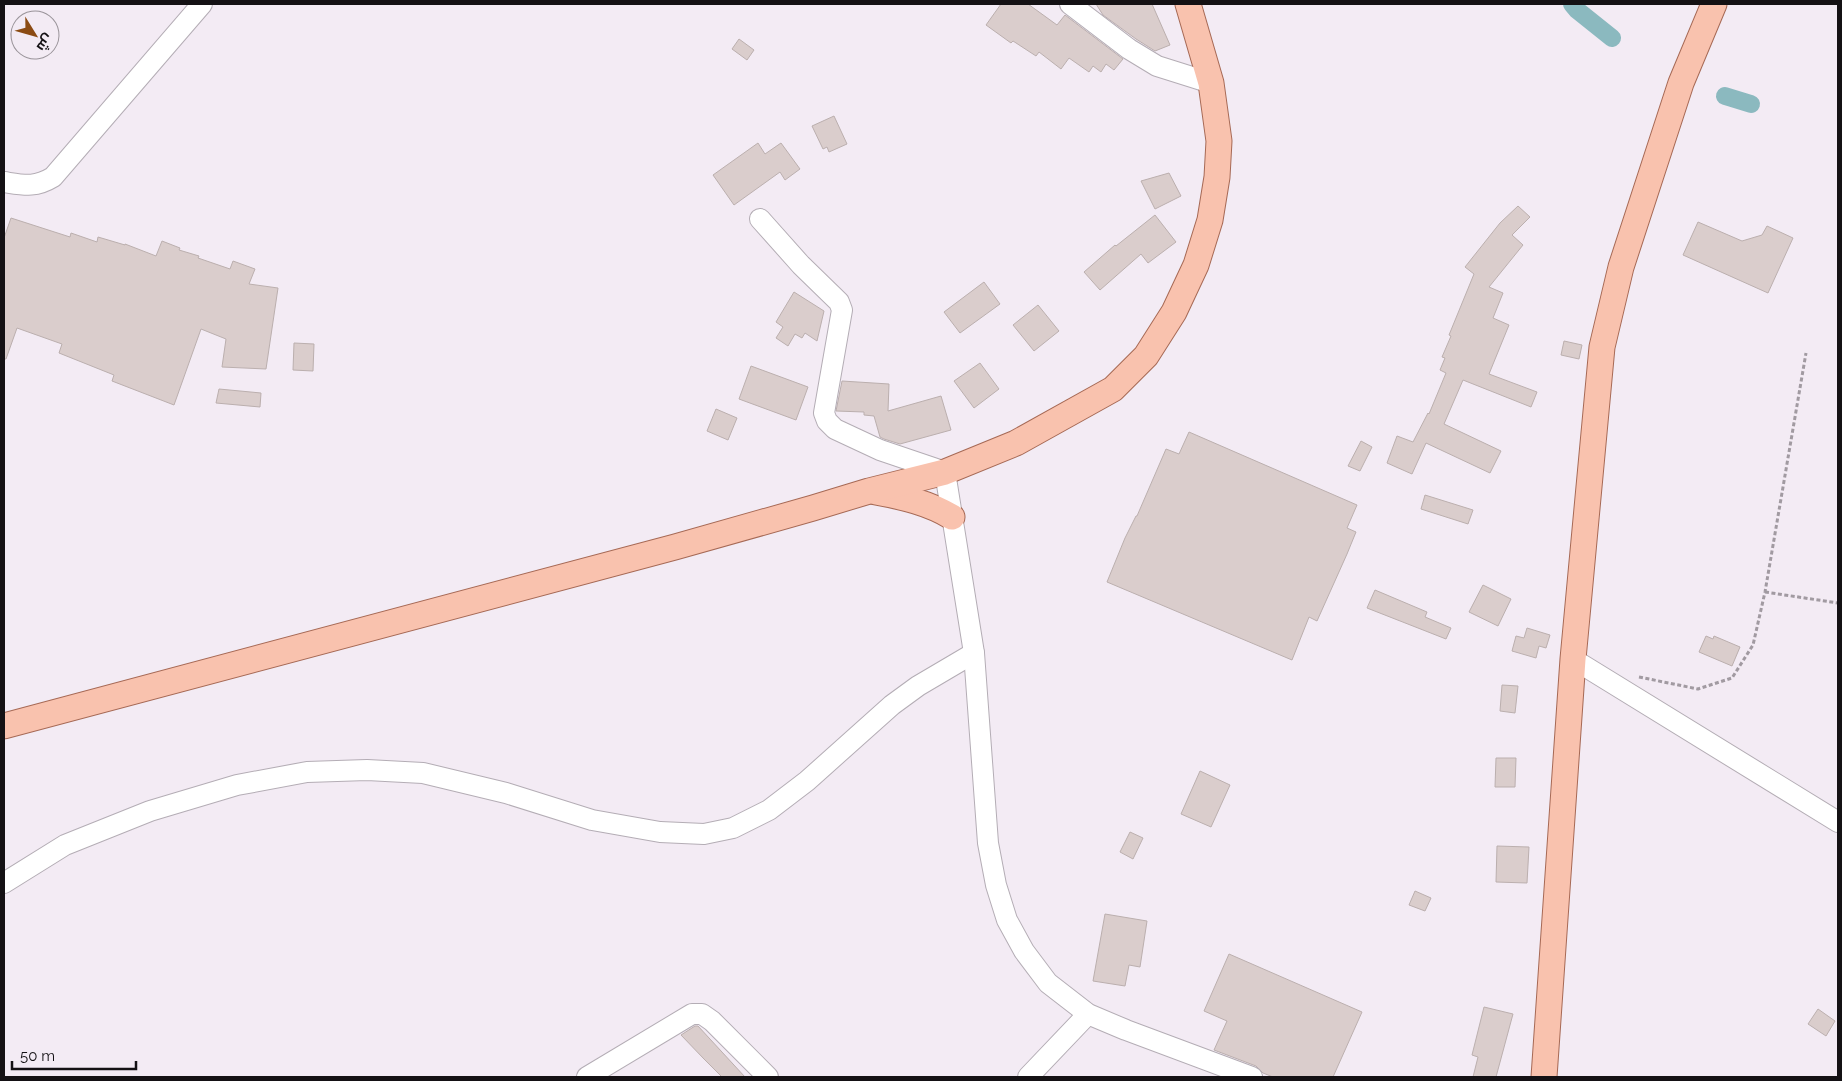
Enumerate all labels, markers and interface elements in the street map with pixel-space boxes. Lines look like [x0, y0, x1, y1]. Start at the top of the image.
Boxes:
north arrow [10, 10, 60, 60]
text: ش [33, 30, 57, 55]
scale bar [12, 1038, 136, 1070]
text: 50 m [20, 1047, 55, 1065]

